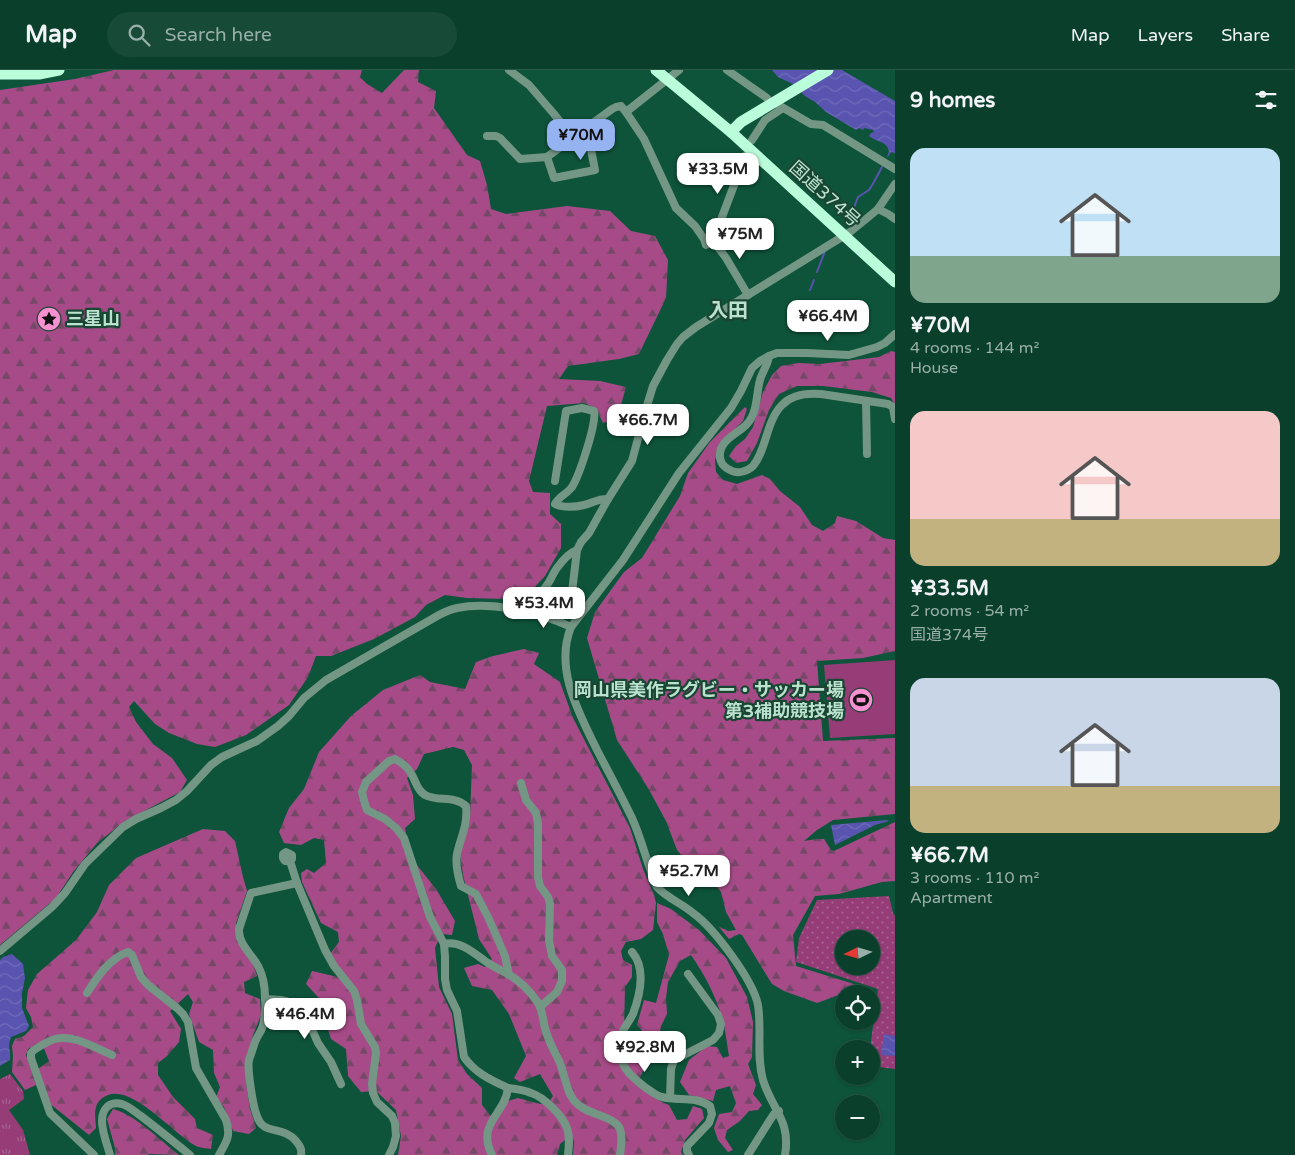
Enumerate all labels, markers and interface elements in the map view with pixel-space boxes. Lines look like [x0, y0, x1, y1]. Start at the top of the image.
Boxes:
search box [107, 12, 457, 57]
text: Map [25, 20, 77, 49]
icon: search [125, 21, 153, 49]
text: Search here [165, 24, 272, 46]
text: Map [1071, 24, 1110, 46]
text: Layers [1138, 24, 1193, 46]
text: Share [1221, 24, 1270, 46]
icon: filters [1252, 86, 1280, 114]
text: 9 homes [910, 88, 995, 113]
pin: ¥70M [551, 118, 611, 161]
text: ¥70M [558, 125, 604, 145]
pin: ¥33.5M [677, 152, 759, 195]
street label: 国道374号 [785, 156, 865, 232]
text: ¥33.5M [688, 159, 748, 179]
icon: home [1050, 180, 1140, 270]
pin: ¥75M [710, 218, 770, 260]
text: ¥75M [717, 224, 763, 244]
district label: 入田 [708, 299, 748, 323]
pin: ¥66.4M [787, 300, 869, 342]
place icon: 三星山 [36, 306, 62, 332]
text: ¥66.4M [798, 306, 858, 326]
place label: 三星山 [66, 308, 120, 330]
text: ¥70M [910, 313, 970, 338]
text: 4 rooms · 144 m² [910, 338, 1039, 358]
text: House [910, 358, 958, 378]
pin: ¥66.7M [607, 404, 689, 446]
text: ¥66.7M [618, 410, 678, 430]
icon: home [1050, 443, 1140, 533]
text: ¥33.5M [910, 576, 989, 601]
pin: ¥53.4M [503, 586, 585, 629]
text: ¥53.4M [514, 593, 574, 613]
text: 2 rooms · 54 m² [910, 601, 1029, 621]
text: 国道374号 [910, 625, 988, 645]
place label: 岡山県美作ラグビー・サッカー場 第3補助競技場 [574, 679, 844, 722]
sports icon: 岡山県美作ラグビー・サッカー場 第3補助競技場 [848, 687, 874, 713]
icon: home [1050, 710, 1140, 800]
text: ¥66.7M [910, 843, 989, 868]
pin: ¥52.7M [648, 854, 730, 897]
text: ¥52.7M [659, 861, 719, 881]
text: 3 rooms · 110 m² [910, 868, 1039, 888]
text: Apartment [910, 888, 993, 908]
north arrow [835, 930, 880, 975]
map controls [835, 930, 880, 1140]
button: locate [835, 985, 880, 1030]
pin: ¥46.4M [264, 998, 346, 1040]
text: ¥46.4M [275, 1004, 335, 1024]
pin: ¥92.8M [604, 1030, 686, 1073]
text: ¥92.8M [615, 1037, 675, 1057]
button: + [835, 1040, 880, 1085]
button: − [835, 1095, 880, 1140]

